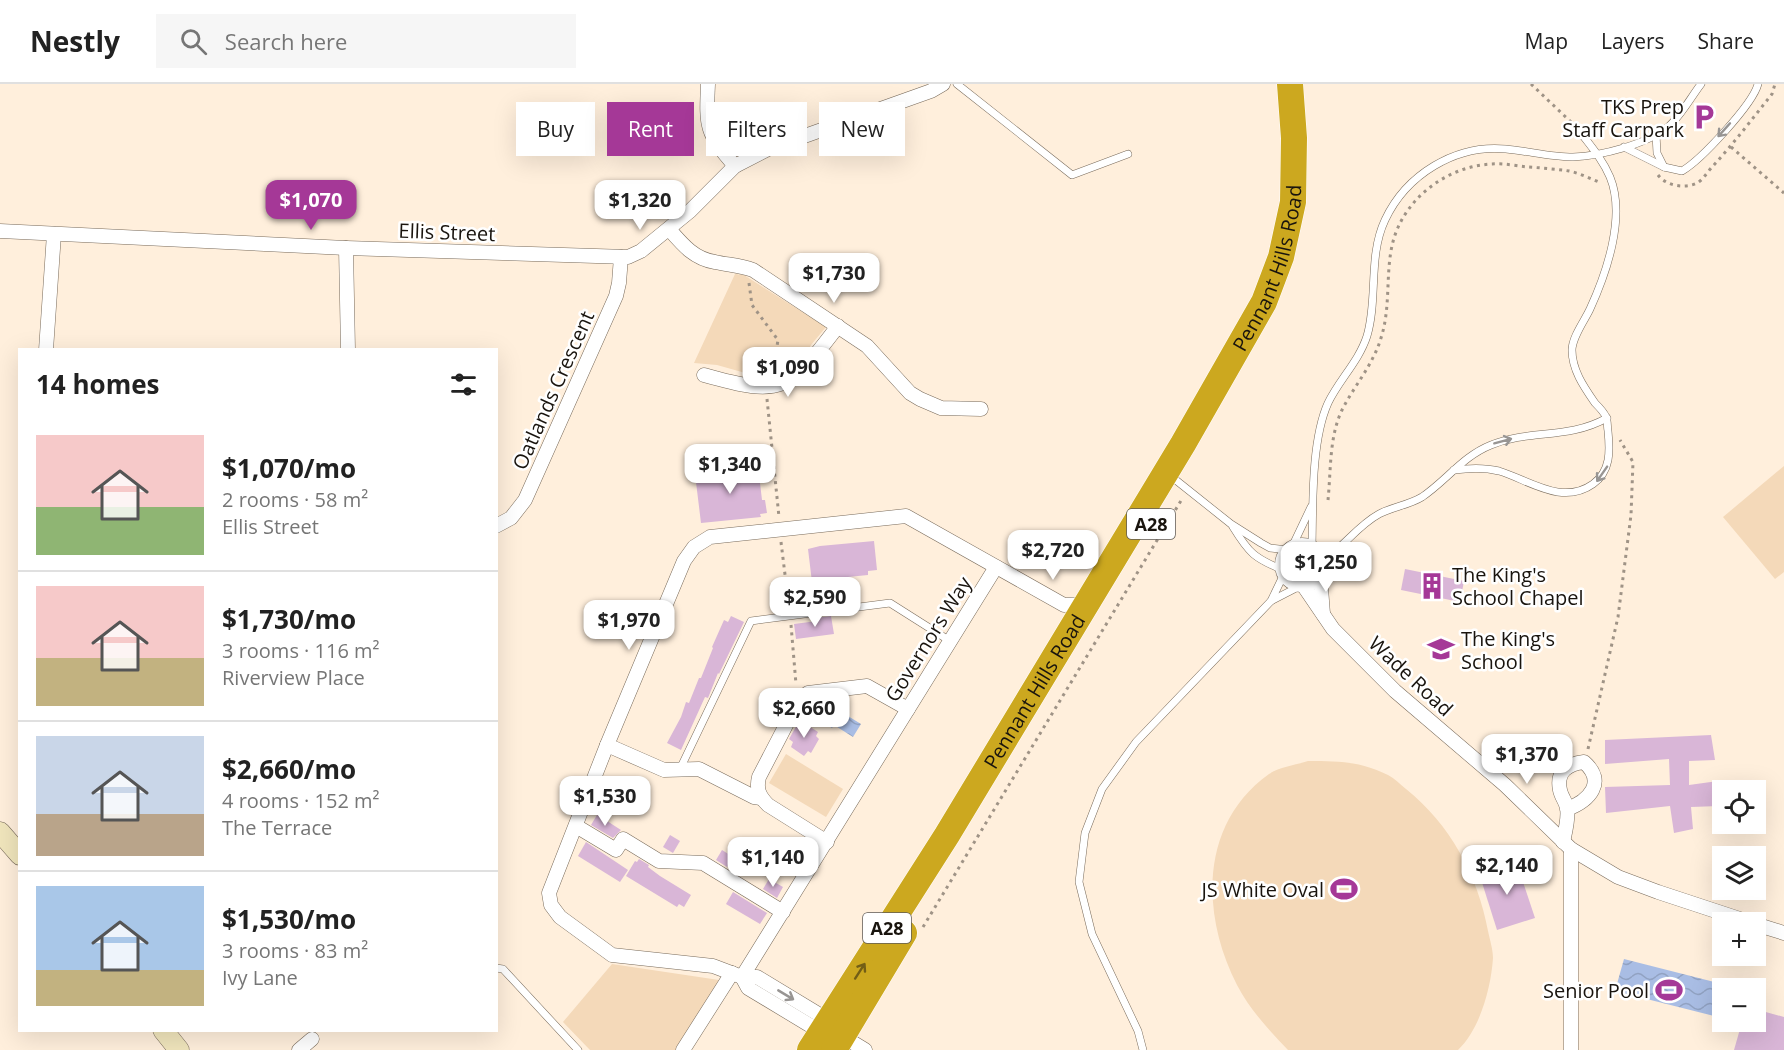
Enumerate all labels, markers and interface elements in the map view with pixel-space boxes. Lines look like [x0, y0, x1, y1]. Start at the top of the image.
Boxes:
search box [156, 14, 576, 68]
text: Nestly [30, 22, 120, 60]
icon: search [177, 25, 210, 58]
text: Search here [225, 26, 347, 56]
text: Map [1525, 27, 1568, 55]
text: Layers [1601, 27, 1665, 55]
text: Share [1698, 27, 1754, 55]
place label: TKS Prep Staff Carpark [1562, 93, 1684, 143]
chip: Buy [516, 102, 595, 156]
chip: Rent [607, 102, 694, 156]
chip: Filters [706, 102, 807, 156]
chip: New [819, 102, 905, 156]
parking icon: TKS Prep Staff Carpark [1689, 102, 1719, 132]
one-way arrow [1717, 123, 1731, 138]
pin: $1,070 [262, 180, 360, 231]
pin: $1,320 [591, 180, 689, 231]
street label: Pennant Hills Road [1225, 184, 1307, 356]
text: $1,070 [280, 186, 342, 213]
text: $1,320 [609, 186, 671, 213]
street label: Ellis Street [398, 217, 496, 247]
pin: $1,730 [785, 253, 883, 304]
text: $1,730 [803, 259, 865, 286]
street label: Oatlands Crescent [506, 306, 600, 474]
pin: $1,090 [739, 347, 837, 398]
text: $1,090 [757, 353, 819, 380]
text: 14 homes [36, 366, 160, 402]
icon: filters [447, 368, 480, 401]
one-way arrow [1494, 435, 1513, 446]
pin: $1,340 [681, 444, 779, 495]
text: $1,070/mo [222, 450, 356, 486]
text: $1,340 [699, 450, 761, 477]
icon: home [84, 459, 156, 531]
one-way arrow [1596, 465, 1608, 481]
text: 2 rooms · 58 m² [222, 486, 368, 513]
road number: A28 [1127, 509, 1175, 539]
text: Ellis Street [222, 513, 319, 540]
pin: $2,720 [1004, 530, 1102, 581]
text: $2,720 [1022, 536, 1084, 563]
pin: $1,250 [1277, 542, 1375, 593]
text: $1,250 [1295, 548, 1357, 575]
place label: The King's School Chapel [1452, 561, 1584, 611]
street label: Governors Way [879, 570, 978, 707]
building icon: The King's School Chapel [1417, 571, 1447, 601]
pin: $2,590 [766, 577, 864, 628]
text: $2,590 [784, 583, 846, 610]
pin: $1,970 [580, 600, 678, 651]
text: $1,730/mo [222, 601, 356, 637]
text: $1,970 [598, 606, 660, 633]
street label: Pennant Hills Road [977, 609, 1091, 773]
icon: home [84, 610, 156, 682]
place label: The King's School [1461, 625, 1555, 675]
street label: Wade Road [1363, 630, 1459, 722]
school or university icon: The King's School [1426, 634, 1456, 664]
text: 3 rooms · 116 m² [222, 637, 380, 664]
text: Riverview Place [222, 664, 365, 691]
pin: $2,660 [755, 688, 853, 739]
text: $2,660 [773, 694, 835, 721]
pin: $1,370 [1478, 734, 1576, 785]
text: $1,370 [1496, 740, 1558, 767]
text: $2,660/mo [222, 751, 356, 787]
icon: home [84, 760, 156, 832]
pin: $1,530 [556, 776, 654, 827]
map controls [1712, 780, 1766, 1032]
button: locate [1712, 780, 1766, 834]
text: $1,530 [574, 782, 636, 809]
text: 4 rooms · 152 m² [222, 787, 380, 814]
text: The Terrace [222, 814, 332, 841]
pin: $1,140 [724, 837, 822, 888]
text: $1,140 [742, 843, 804, 870]
pin: $2,140 [1458, 845, 1556, 896]
button: layers [1712, 846, 1766, 900]
text: $2,140 [1476, 851, 1538, 878]
sports icon: JS White Oval [1329, 874, 1359, 904]
place label: JS White Oval [1199, 876, 1324, 903]
text: $1,530/mo [222, 901, 356, 937]
icon: home [84, 910, 156, 982]
button: + [1712, 912, 1766, 966]
road number: A28 [863, 913, 911, 943]
text: 3 rooms · 83 m² [222, 937, 368, 964]
one-way arrow [854, 963, 866, 980]
text: Ivy Lane [222, 964, 298, 991]
sports icon: Senior Pool [1654, 975, 1684, 1005]
place label: Senior Pool [1543, 977, 1649, 1004]
button: − [1712, 978, 1766, 1032]
one-way arrow [777, 989, 794, 1001]

